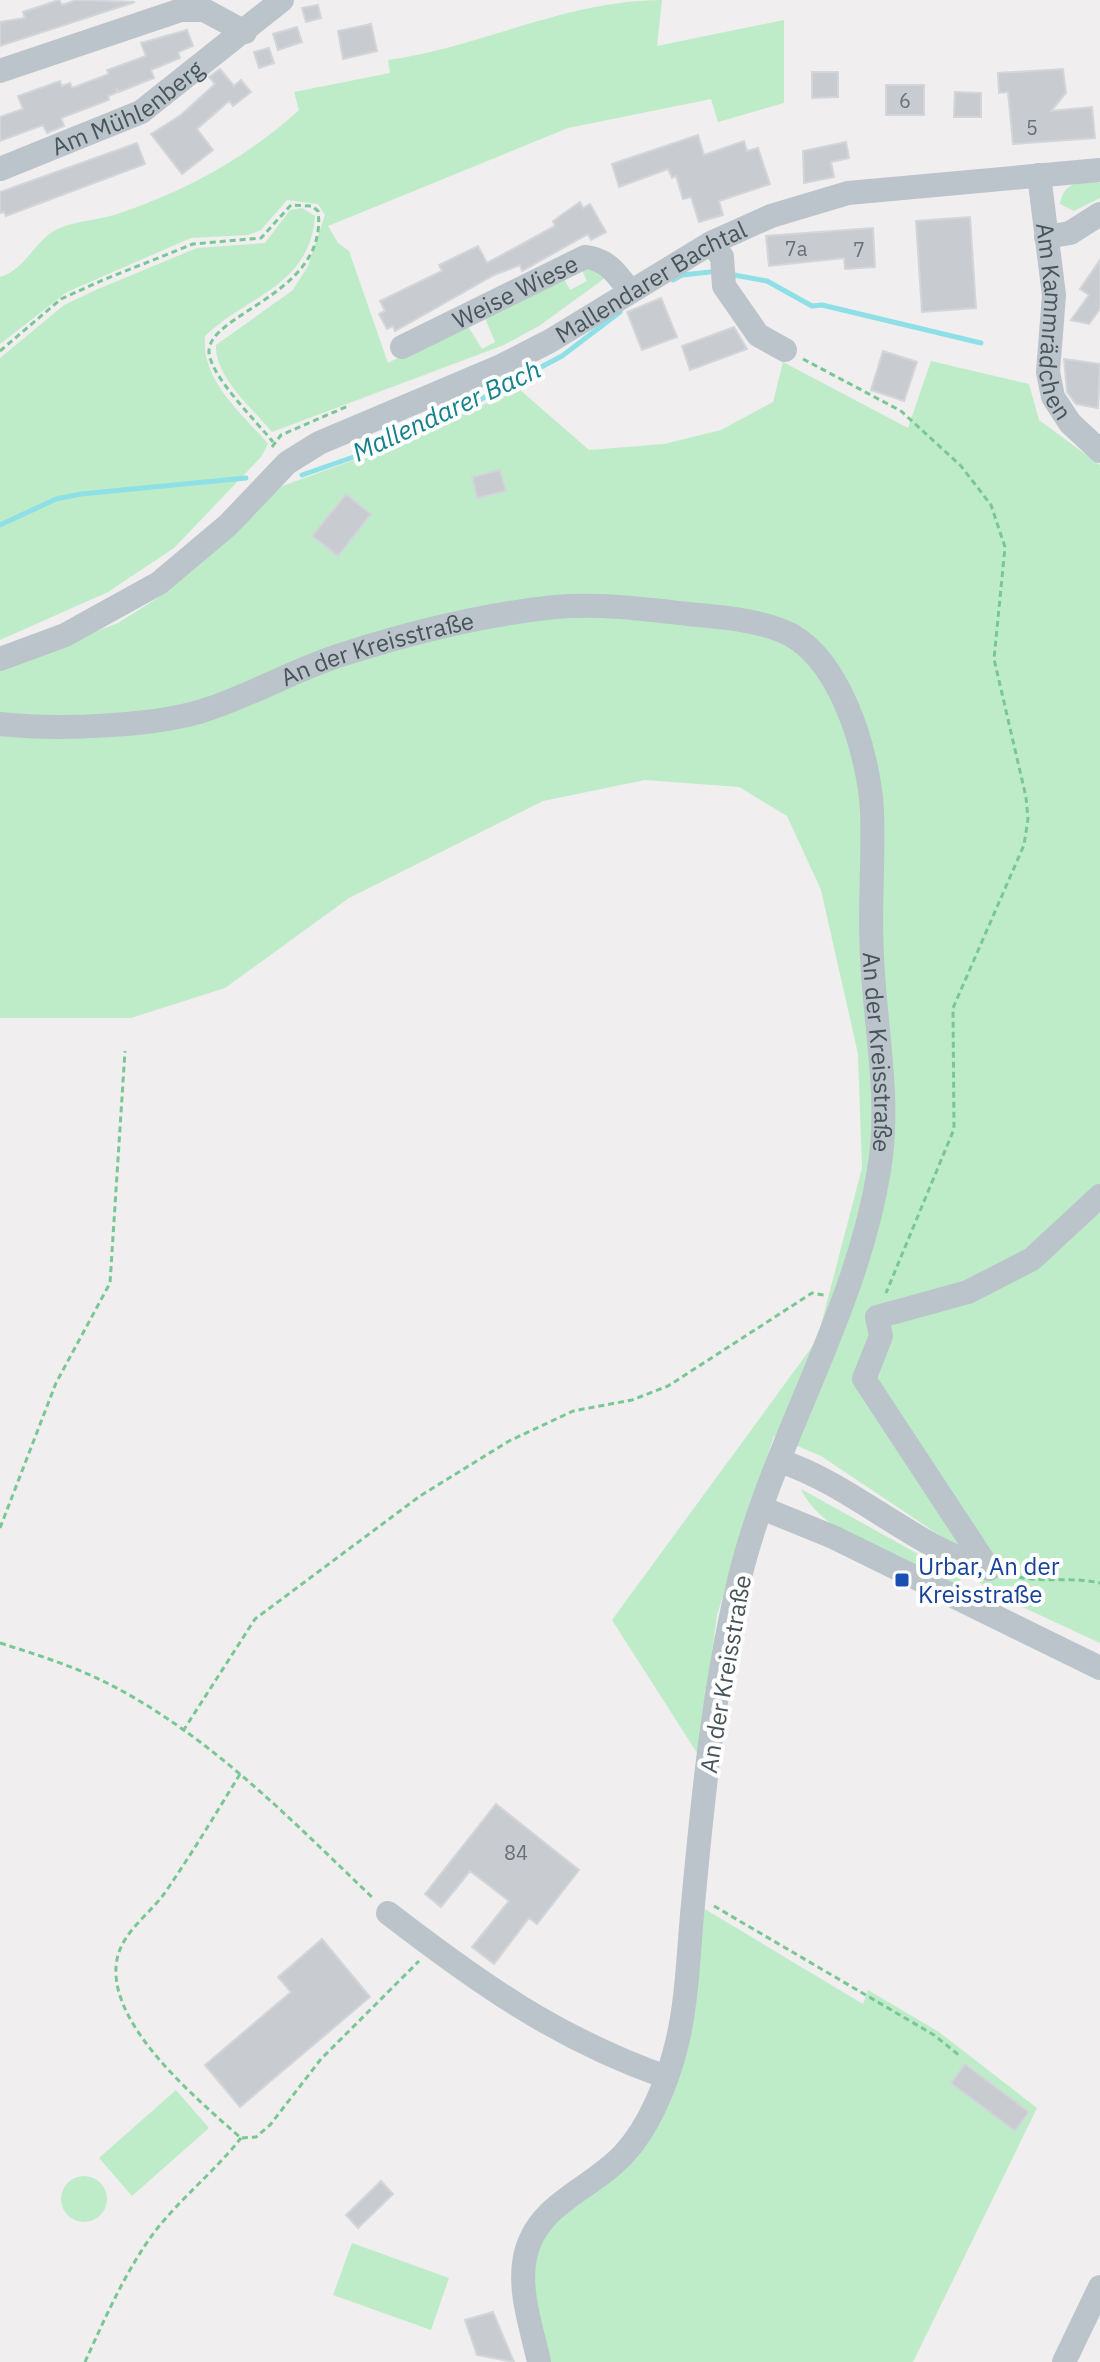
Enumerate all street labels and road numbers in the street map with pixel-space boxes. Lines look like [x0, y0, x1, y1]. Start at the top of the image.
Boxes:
street label: Am Mühlenberg [47, 53, 210, 163]
street label: Mallendarer Bachtal [549, 213, 752, 350]
street label: Am Kammrädchen [1029, 221, 1080, 426]
street label: Weise Wiese [447, 247, 583, 336]
street label: An der Kreisstraße [275, 604, 477, 693]
street label: An der Kreisstraße [856, 951, 899, 1154]
street label: An der Kreisstraße [692, 1572, 758, 1776]

